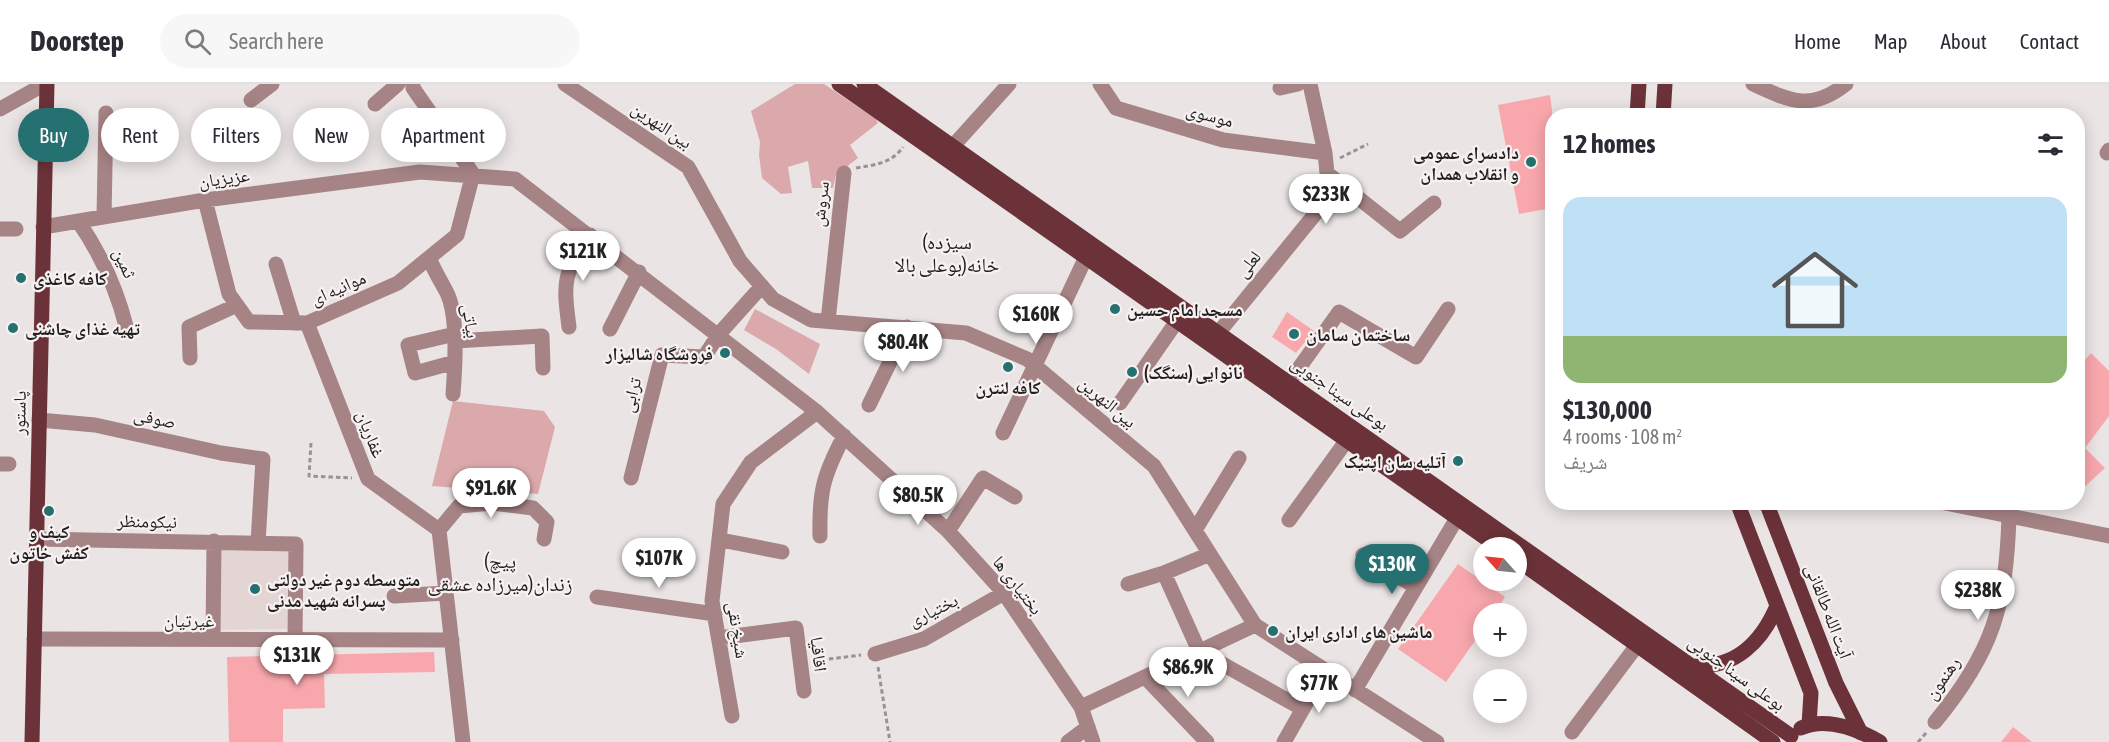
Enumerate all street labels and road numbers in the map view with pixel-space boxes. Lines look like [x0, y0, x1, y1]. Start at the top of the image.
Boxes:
street label: بین النهرین [627, 97, 696, 154]
street label: موسوی [1184, 99, 1236, 132]
street label: عزیزیان [197, 164, 251, 193]
street label: سروش [807, 180, 834, 228]
street label: ثمین [108, 245, 141, 282]
street label: لعلی [1231, 246, 1266, 282]
street label: موانیه ای [307, 267, 369, 310]
street label: بیاتی [457, 302, 484, 340]
street label: بوعلی سینا جنوبی [1286, 351, 1393, 435]
street label: بین النهرین [1074, 372, 1141, 433]
street label: ترابی [617, 375, 646, 415]
street label: پاستور [8, 391, 31, 436]
street label: صوفی [132, 403, 178, 434]
street label: غفاریان [352, 407, 390, 461]
street label: نیکومنظر [116, 510, 177, 532]
street label: بختیاری ها [988, 551, 1047, 619]
street label: آیت الله طالقانی [1800, 561, 1857, 662]
street label: بختیاری [905, 589, 962, 632]
street label: شیخ نقی [721, 600, 753, 660]
street label: غیرتیان [164, 610, 214, 632]
street label: بوعلی سینا جنوبی [1684, 631, 1790, 716]
street label: اقاقیا [806, 635, 832, 673]
street label: رهنمون [1920, 652, 1965, 704]

